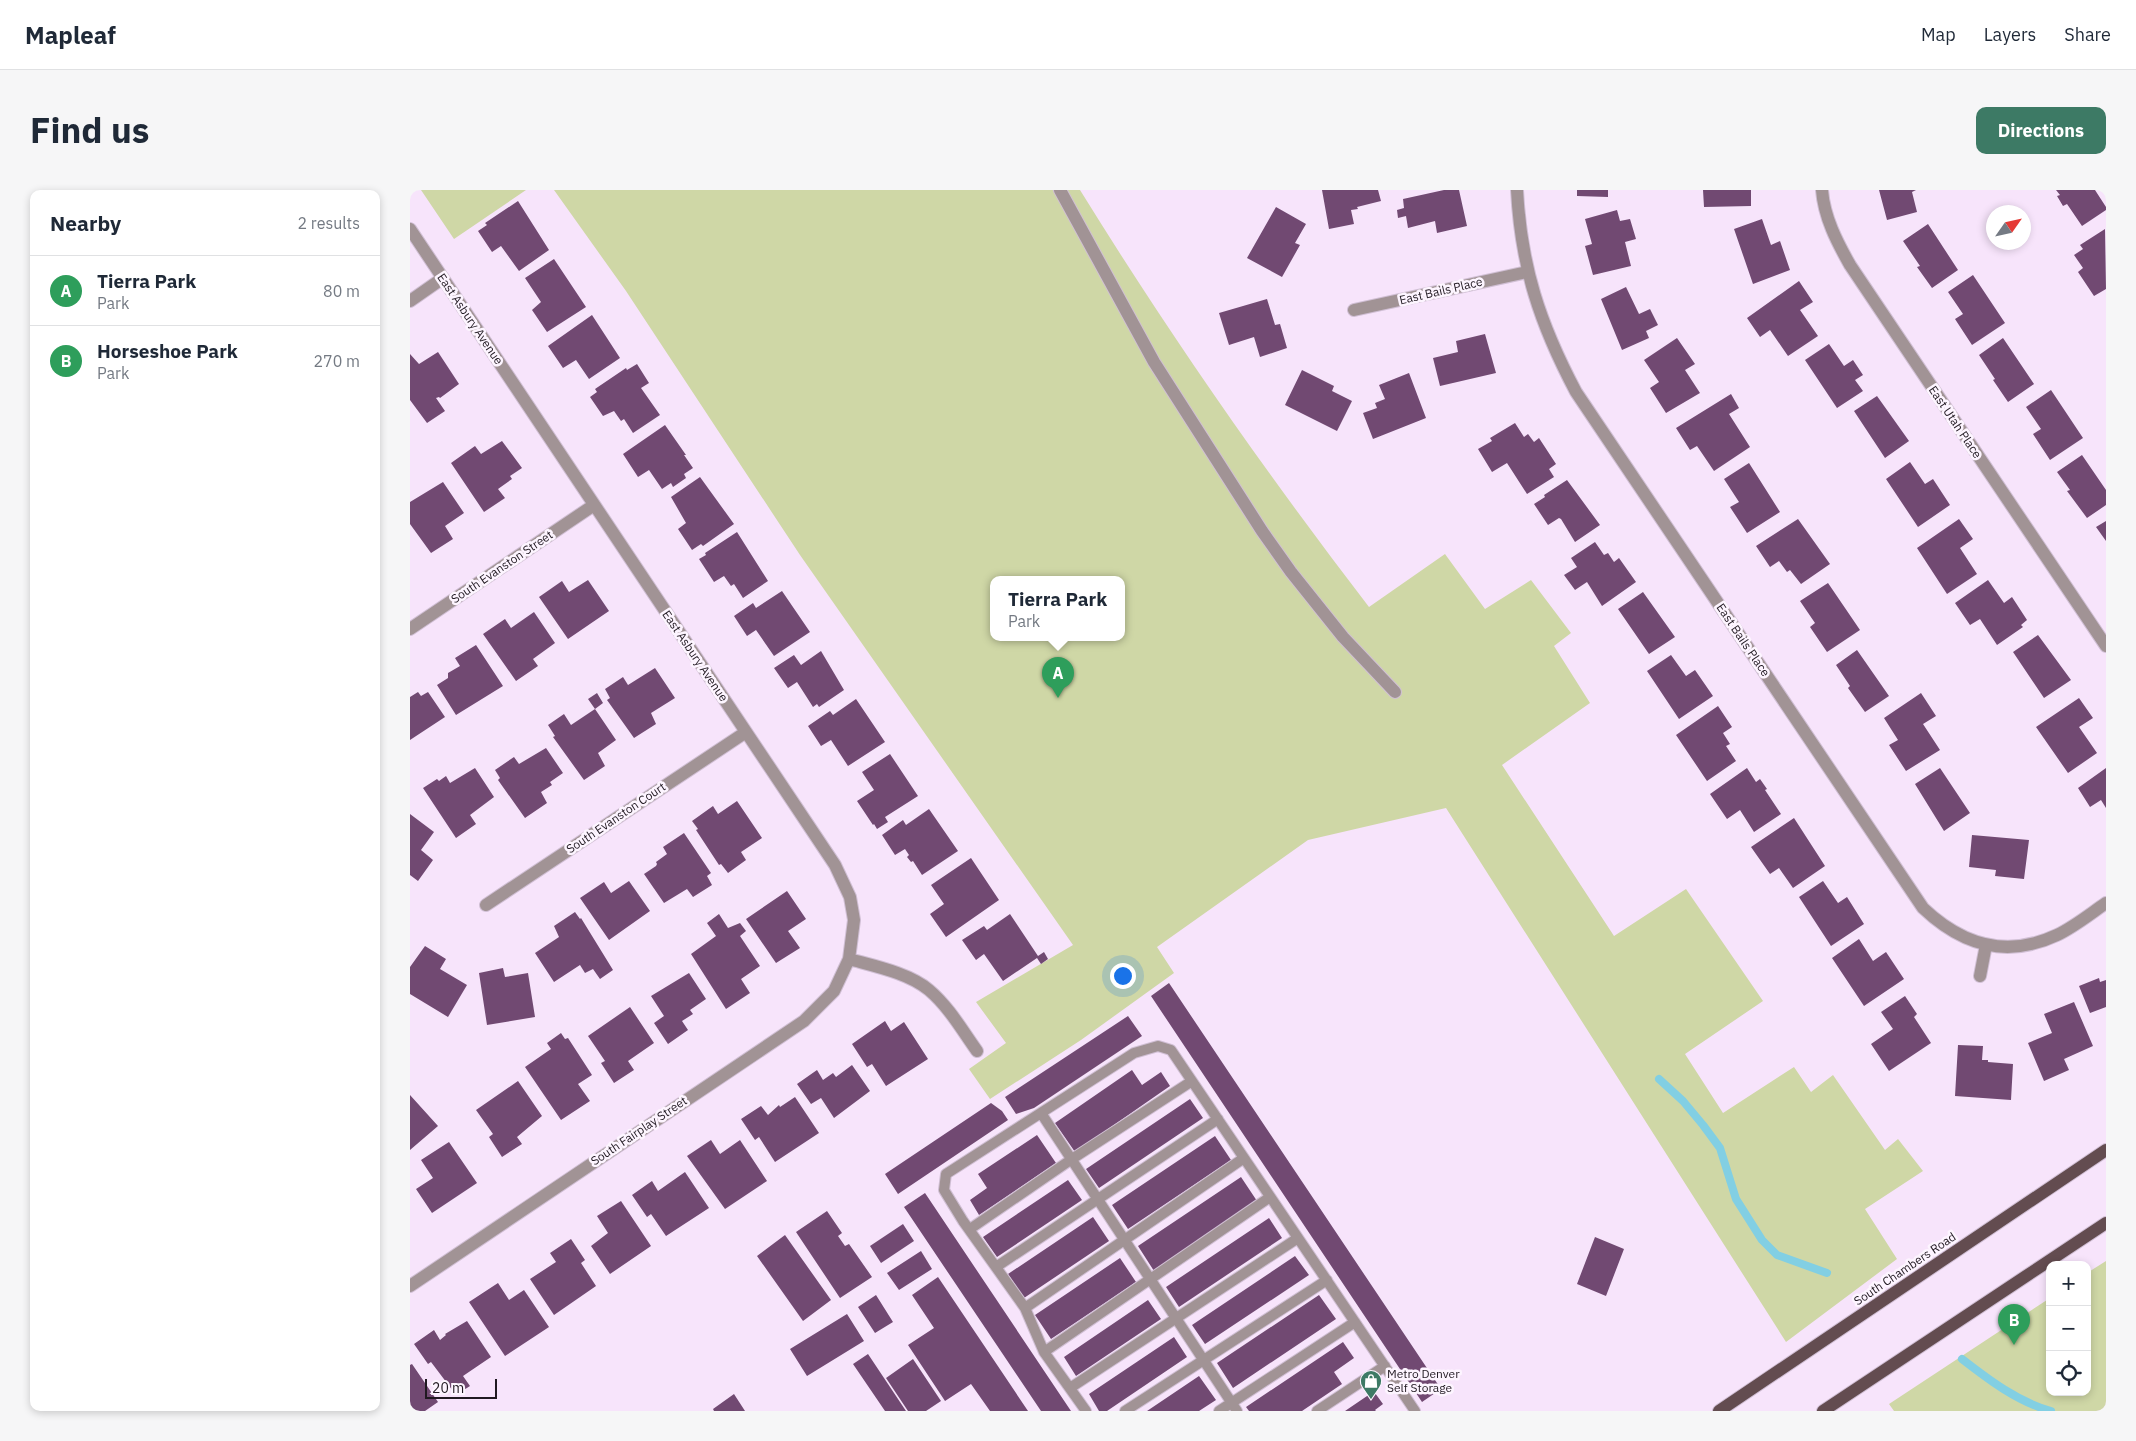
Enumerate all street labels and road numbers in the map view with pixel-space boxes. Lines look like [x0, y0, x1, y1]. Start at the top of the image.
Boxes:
street label: East Asbury Avenue [434, 270, 507, 368]
street label: East Bails Place [1398, 274, 1484, 307]
street label: East Utah Place [1926, 383, 1985, 461]
street label: South Evanston Street [448, 527, 555, 606]
street label: East Bails Place [1713, 600, 1774, 679]
street label: East Asbury Avenue [659, 607, 732, 705]
street label: South Evanston Court [563, 779, 668, 856]
street label: South Fairplay Street [588, 1093, 690, 1168]
street label: South Chambers Road [1851, 1229, 1959, 1308]

